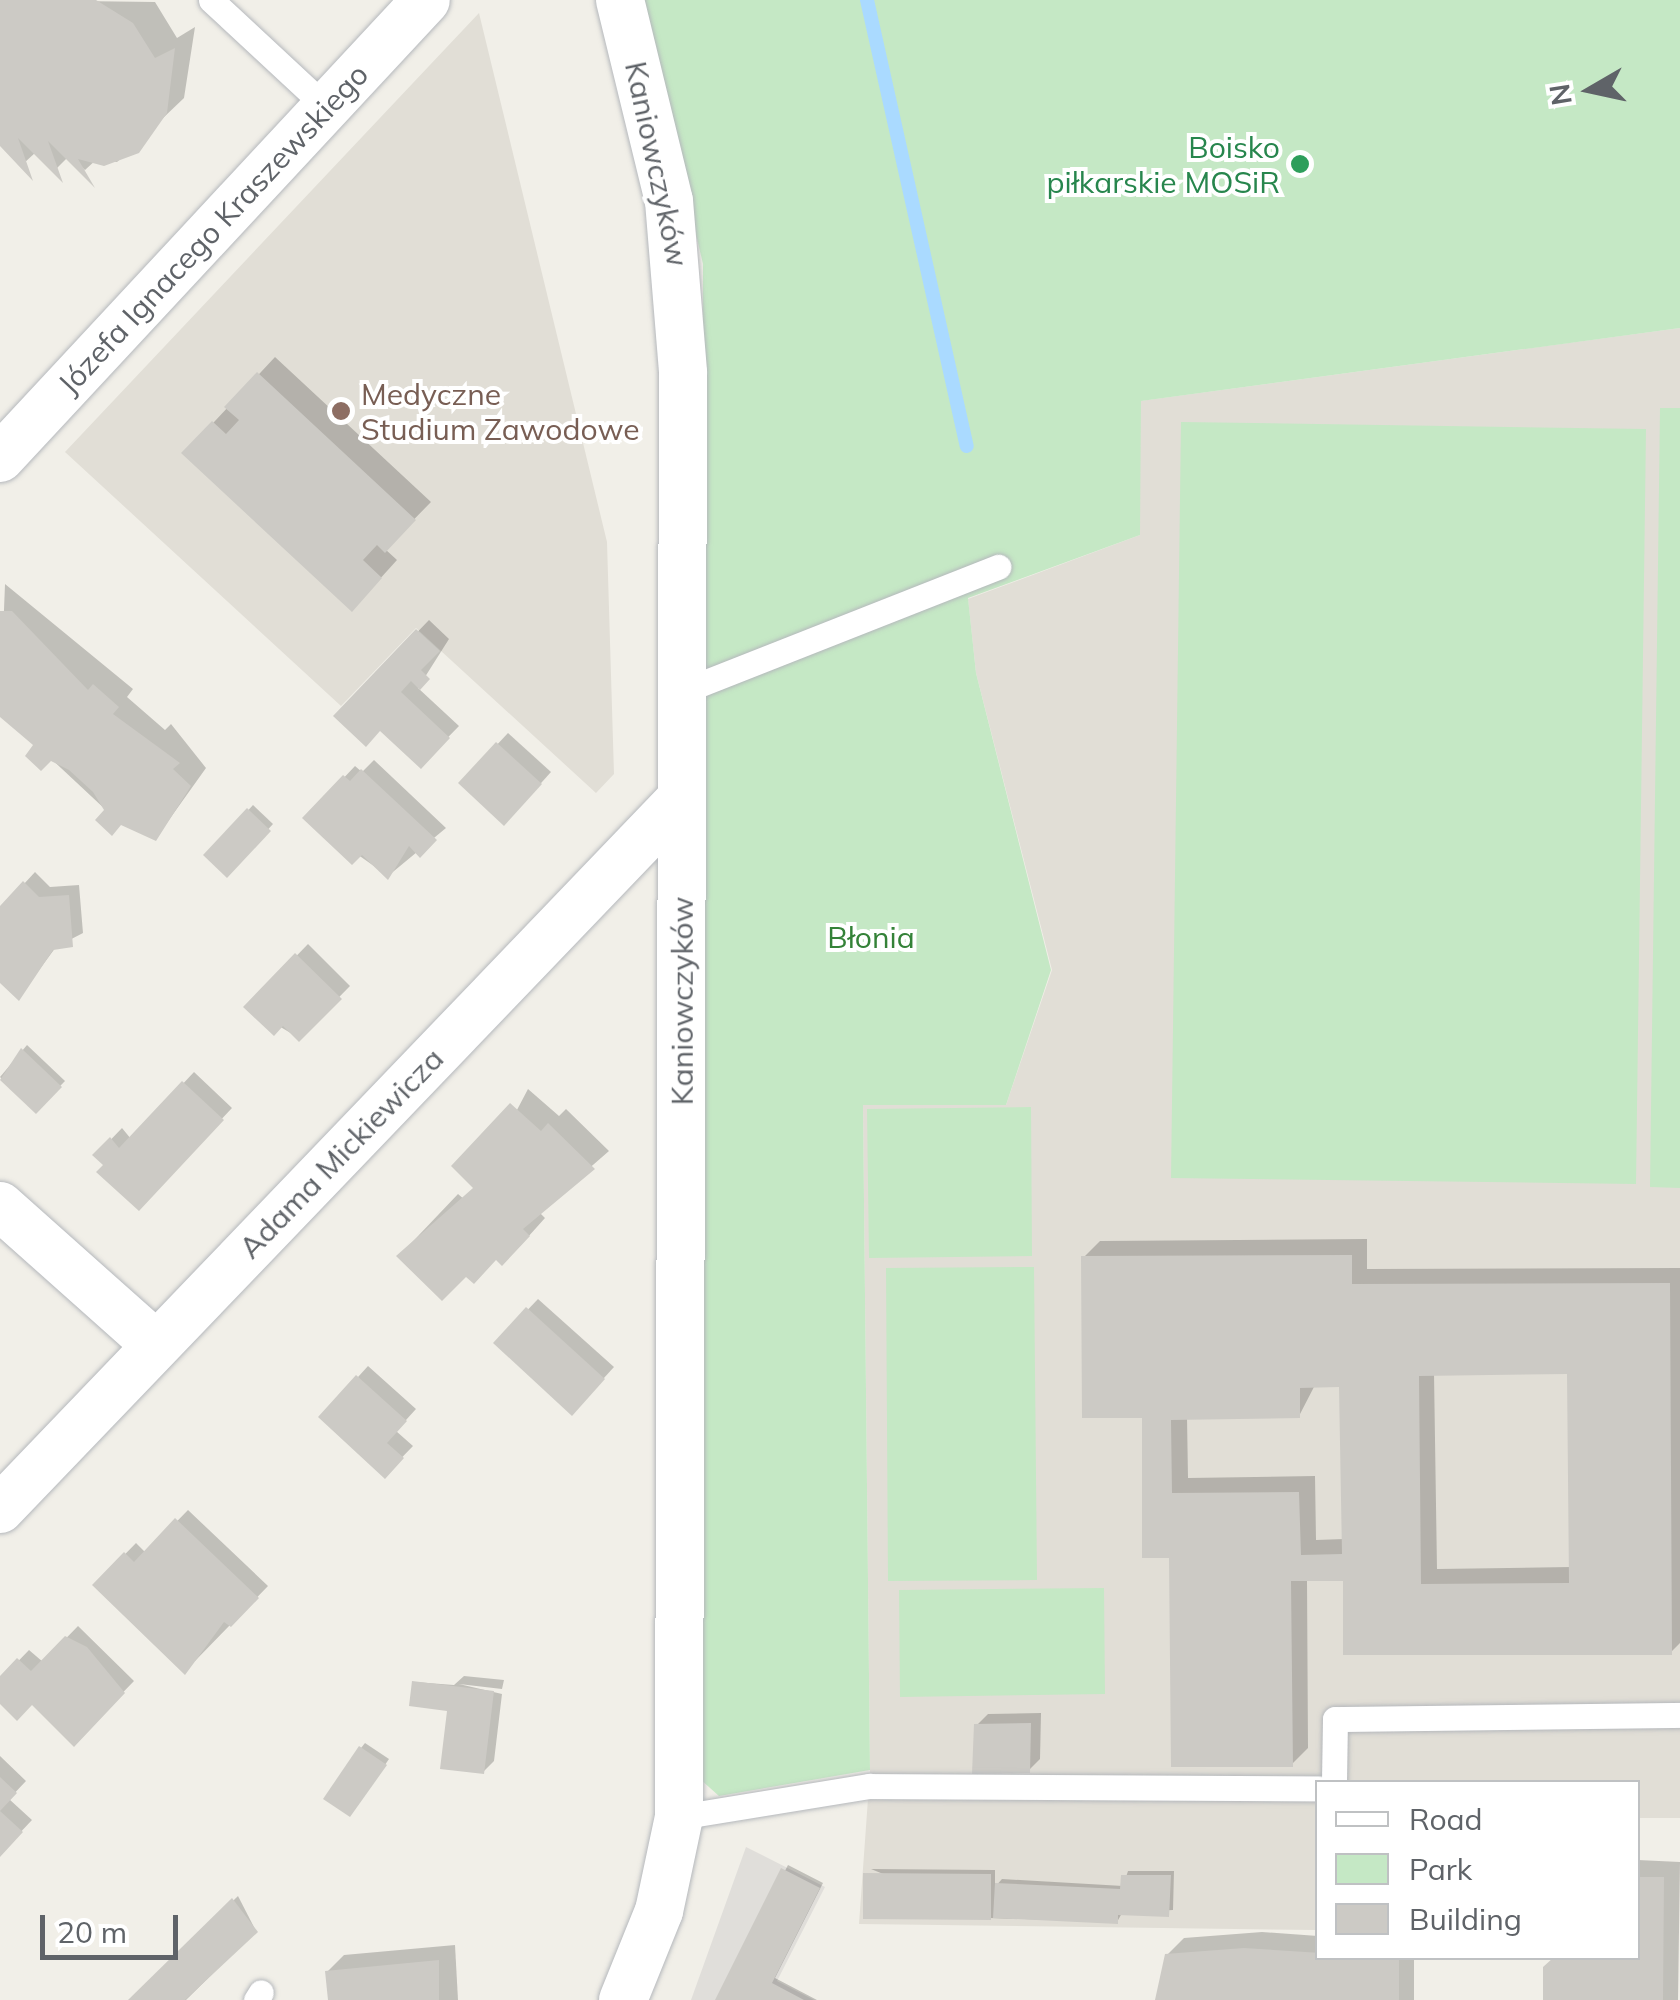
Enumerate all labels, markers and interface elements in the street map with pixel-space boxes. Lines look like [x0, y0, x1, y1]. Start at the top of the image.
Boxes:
north arrow [1540, 40, 1640, 140]
street label: Józefa Ignacego Kraszewskiego [50, 56, 376, 402]
street label: Kaniowczyków [618, 58, 696, 270]
text: N [1541, 82, 1579, 108]
place label: Boisko piłkarskie MOSiR [1047, 129, 1280, 200]
marker: Boisko piłkarskie MOSiR [1289, 153, 1311, 175]
place label: Medyczne Studium Zawodowe [361, 376, 640, 446]
marker: Medyczne Studium Zawodowe [330, 400, 352, 422]
street label: Kaniowczyków [664, 897, 700, 1105]
park label: Błonia [827, 919, 915, 955]
street label: Adama Mickiewicza [231, 1041, 451, 1265]
legend [1315, 1780, 1640, 1960]
text: Road [1409, 1800, 1483, 1838]
text: Park [1409, 1850, 1472, 1888]
scale bar [45, 1895, 182, 1957]
text: Building [1409, 1900, 1522, 1938]
text: 20 m [57, 1913, 127, 1951]

